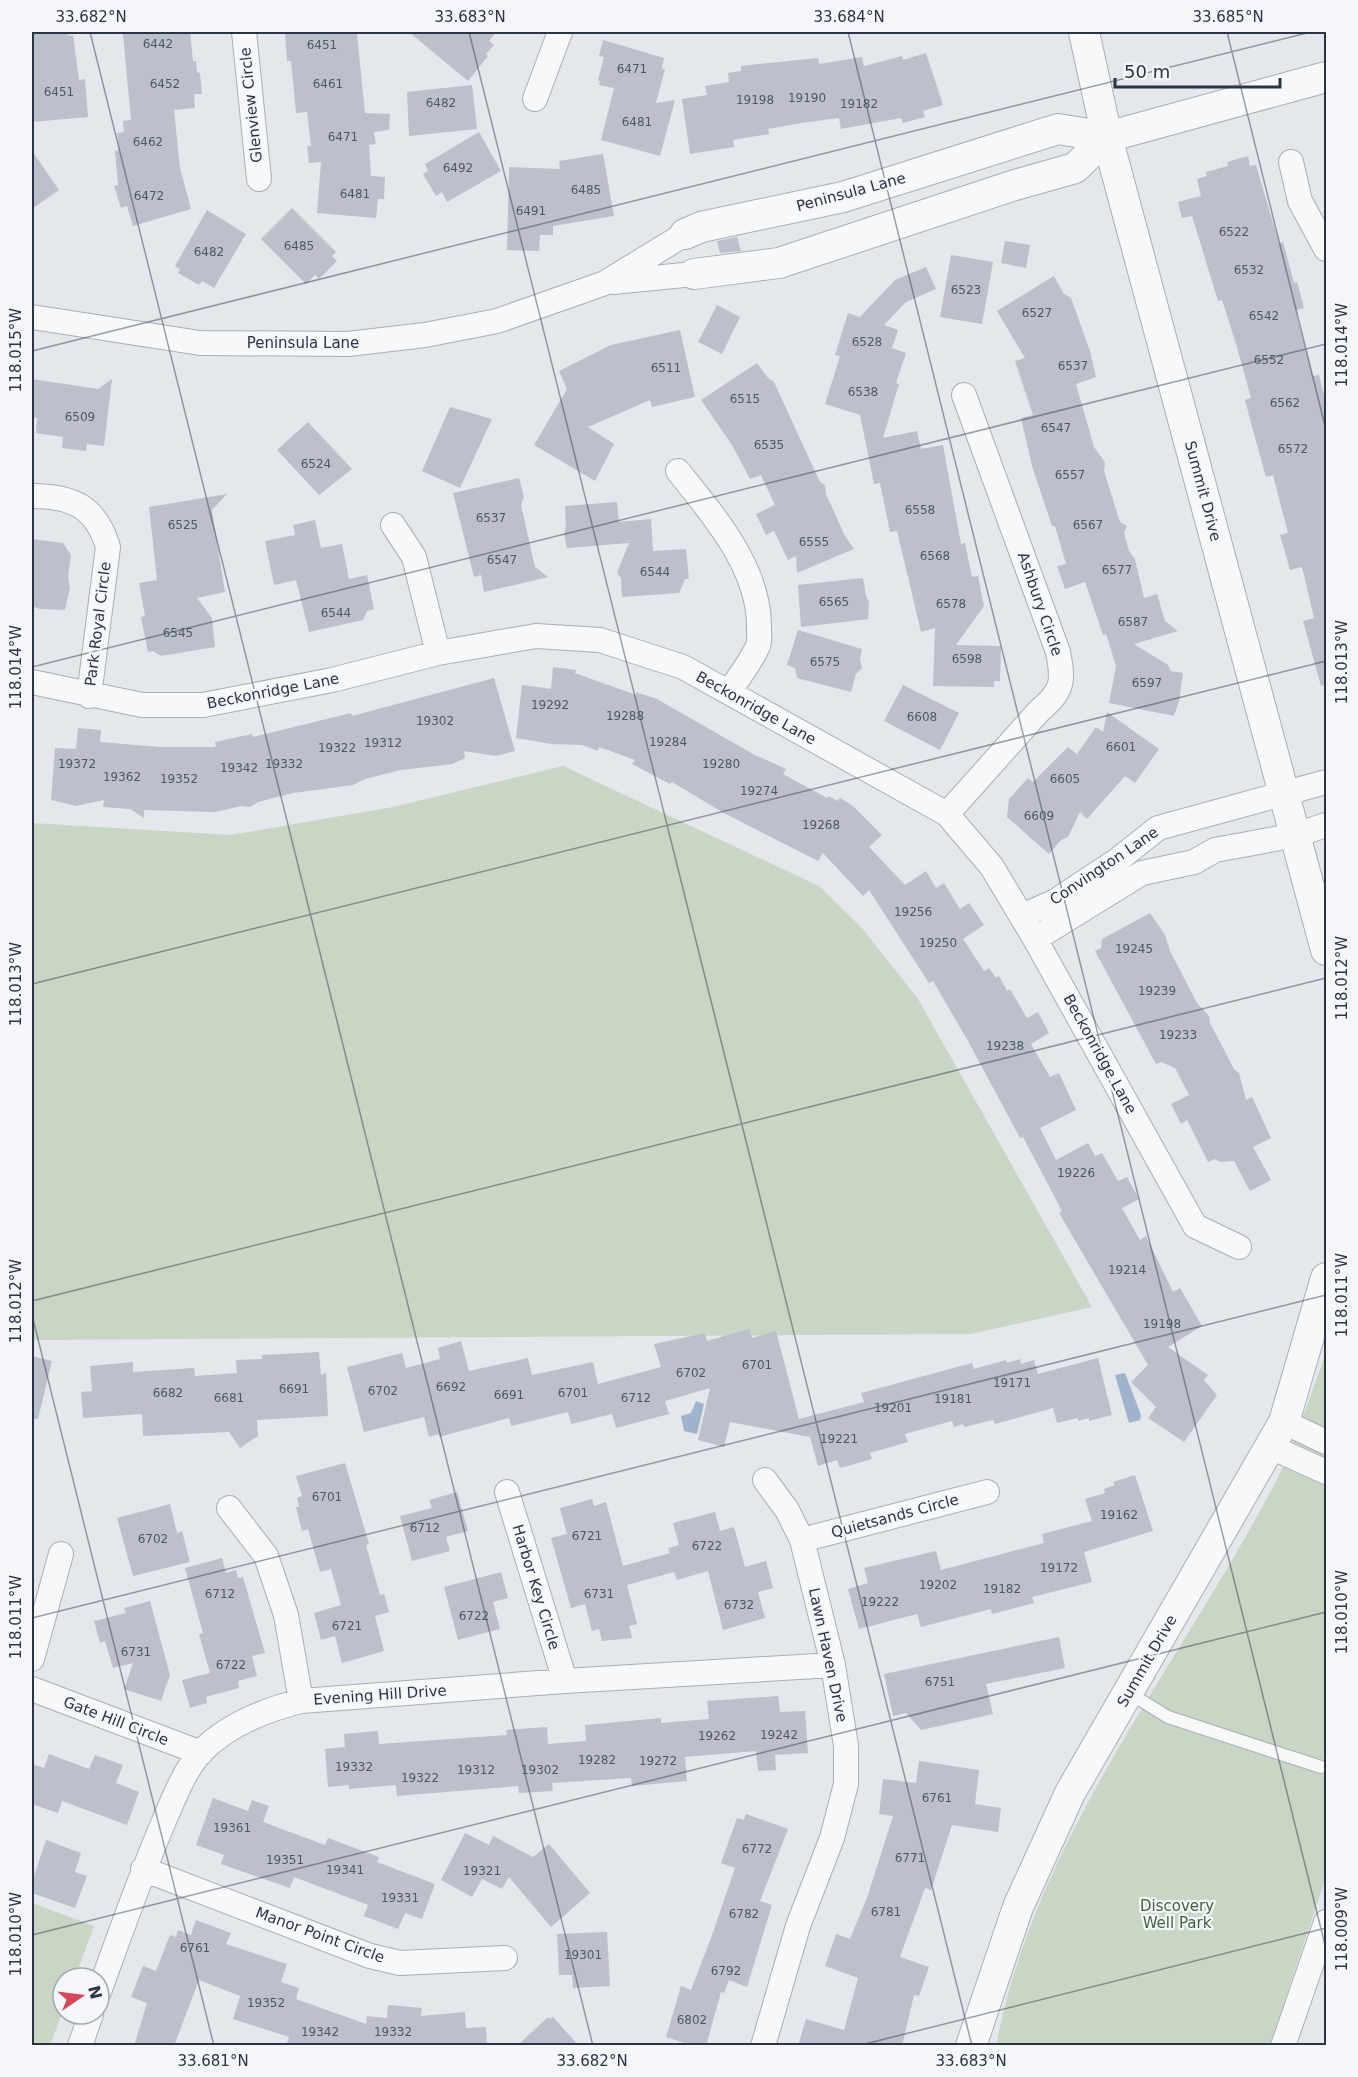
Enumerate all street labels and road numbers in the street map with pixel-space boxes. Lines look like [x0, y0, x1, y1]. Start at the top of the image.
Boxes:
street label: Glenview Circle [236, 46, 266, 164]
street label: Peninsula Lane [794, 169, 908, 215]
street label: Peninsula Lane [247, 334, 359, 352]
street label: Summit Drive [1181, 439, 1225, 543]
street label: Ashbury Circle [1014, 550, 1066, 658]
street label: Park Royal Circle [81, 561, 115, 687]
street label: Beckonridge Lane [693, 668, 819, 748]
street label: Beckonridge Lane [205, 669, 341, 713]
street label: Convington Lane [1046, 823, 1162, 909]
street label: Beckonridge Lane [1060, 991, 1140, 1117]
street label: Quietsands Circle [829, 1490, 961, 1542]
street label: Harbor Key Circle [508, 1522, 564, 1652]
street label: Lawn Haven Drive [805, 1586, 851, 1724]
street label: Summit Drive [1113, 1612, 1181, 1710]
street label: Evening Hill Drive [313, 1681, 447, 1709]
street label: Gate Hill Circle [61, 1693, 171, 1749]
street label: Manor Point Circle [253, 1903, 387, 1967]

